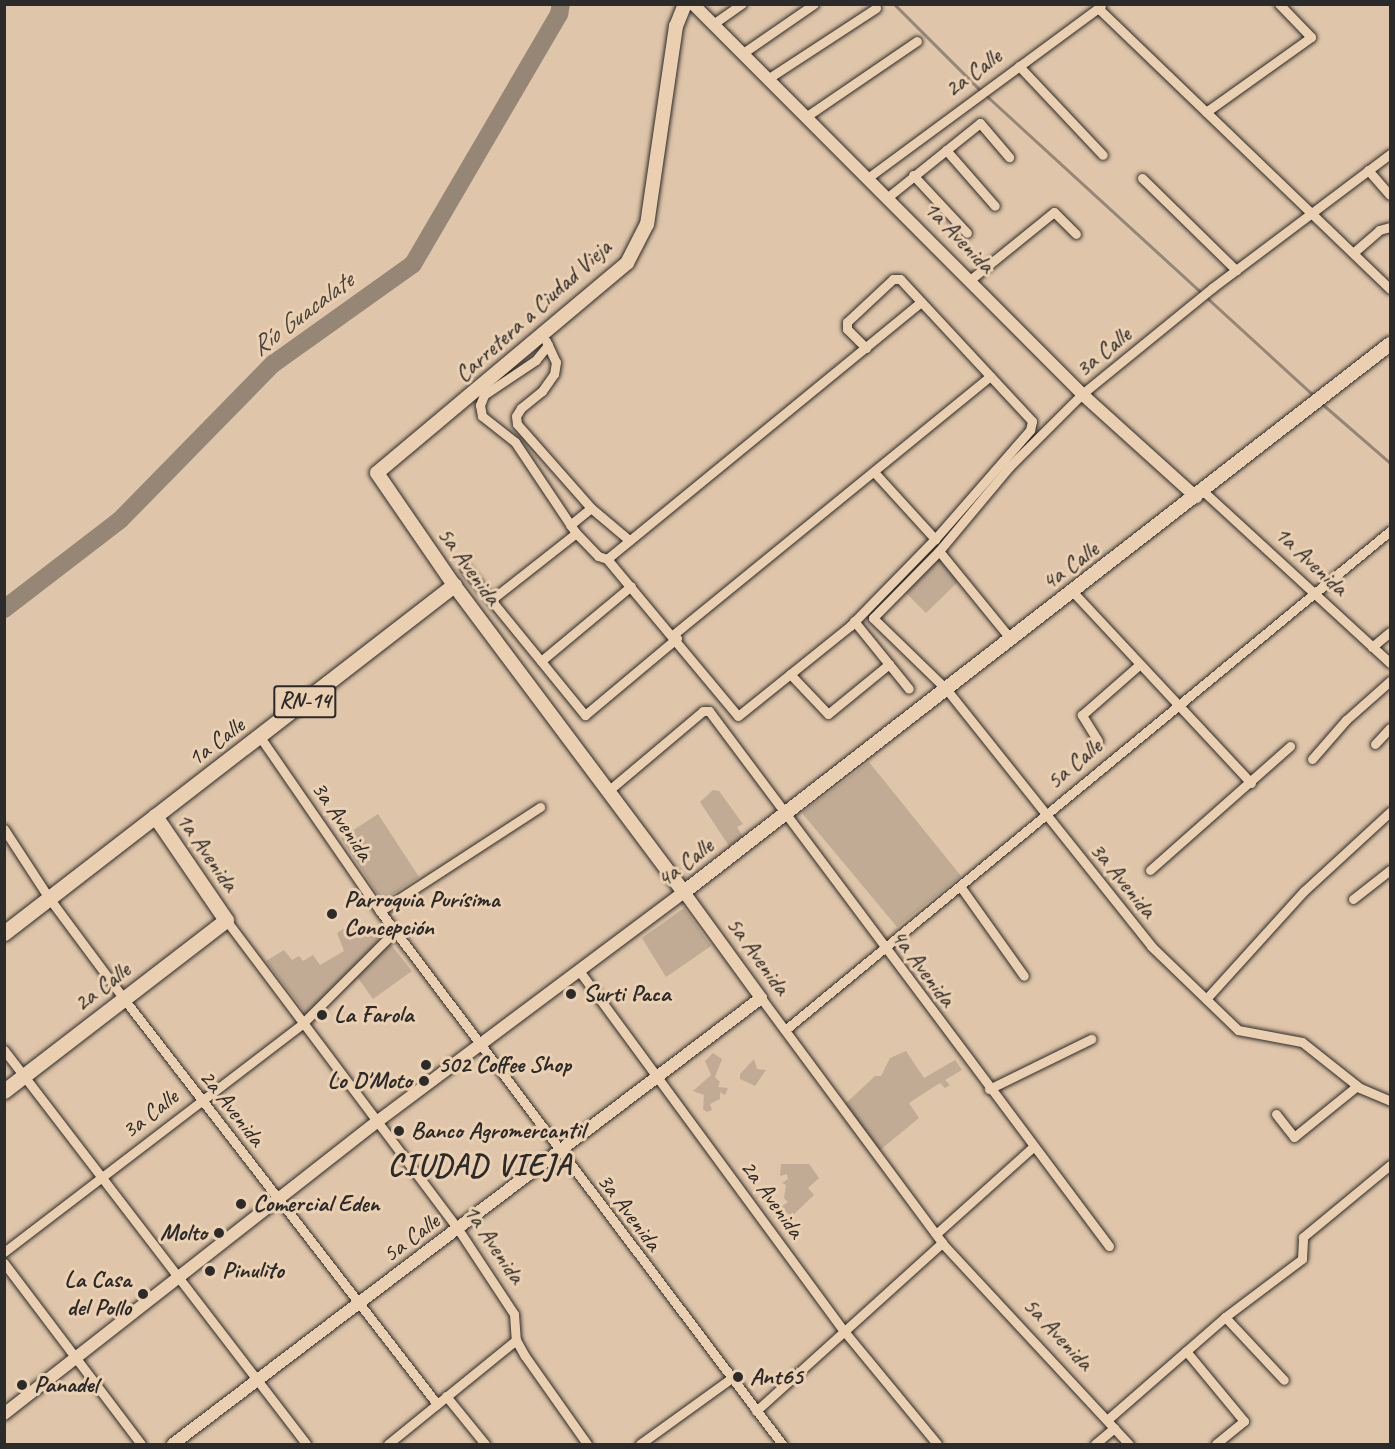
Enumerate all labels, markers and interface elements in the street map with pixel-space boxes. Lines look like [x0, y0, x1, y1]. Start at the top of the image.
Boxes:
street label: 2a Calle [938, 42, 1008, 104]
street label: 1a Avenida [918, 195, 1000, 279]
street label: Carretera a Ciudad Vieja [448, 233, 618, 389]
water label: Río Guacalate [245, 266, 359, 362]
street label: 3a Calle [1069, 320, 1137, 384]
street label: 1a Avenida [1269, 520, 1353, 602]
street label: 5a Avenida [431, 521, 507, 611]
street label: 4a Calle [1035, 535, 1105, 597]
road number: RN-14 [272, 683, 338, 721]
street label: 1a Calle [181, 711, 251, 773]
street label: 5a Calle [1040, 732, 1108, 796]
street label: 3a Avenida [305, 776, 379, 866]
street label: 1a Avenida [170, 807, 244, 897]
street label: 4a Calle [651, 832, 719, 894]
street label: 3a Avenida [1084, 836, 1162, 924]
place label: Parroquia Purísima Concepción [344, 886, 499, 942]
marker: Parroquia Purísima Concepción [325, 907, 339, 921]
street label: 5a Avenida [720, 911, 796, 1001]
street label: 4a Avenida [885, 924, 961, 1012]
street label: 2a Calle [68, 956, 136, 1018]
place label: Surti Paca [583, 980, 670, 1008]
marker: Surti Paca [564, 987, 578, 1001]
place label: La Farola [334, 1001, 414, 1029]
marker: La Farola [315, 1008, 329, 1022]
place label: 502 Coffee Shop [438, 1051, 571, 1079]
marker: 502 Coffee Shop [419, 1058, 433, 1072]
street label: 2a Avenida [193, 1064, 271, 1152]
place label: Lo D'Moto [328, 1067, 412, 1095]
marker: Lo D'Moto [417, 1074, 431, 1088]
street label: 3a Calle [116, 1083, 184, 1145]
place label: Banco Agromercantil [411, 1117, 584, 1145]
marker: Banco Agromercantil [392, 1124, 406, 1138]
district label: CIUDAD VIEJA [388, 1147, 572, 1183]
street label: 2a Avenida [734, 1154, 810, 1244]
street label: 3a Avenida [591, 1168, 667, 1256]
place label: Comercial Eden [253, 1190, 380, 1218]
marker: Comercial Eden [234, 1197, 248, 1211]
street label: 1a Avenida [457, 1199, 531, 1289]
street label: 5a Calle [376, 1207, 446, 1269]
place label: Molto [160, 1219, 207, 1247]
marker: Molto [212, 1226, 226, 1240]
place label: Pinulito [222, 1257, 284, 1285]
marker: Pinulito [203, 1264, 217, 1278]
place label: La Casa del Pollo [64, 1266, 131, 1322]
marker: La Casa del Pollo [136, 1287, 150, 1301]
street label: 5a Avenida [1017, 1292, 1099, 1376]
place label: Ant65 [750, 1363, 803, 1391]
marker: Ant65 [731, 1370, 745, 1384]
place label: Panadel [34, 1371, 98, 1399]
marker: Panadel [15, 1378, 29, 1392]

